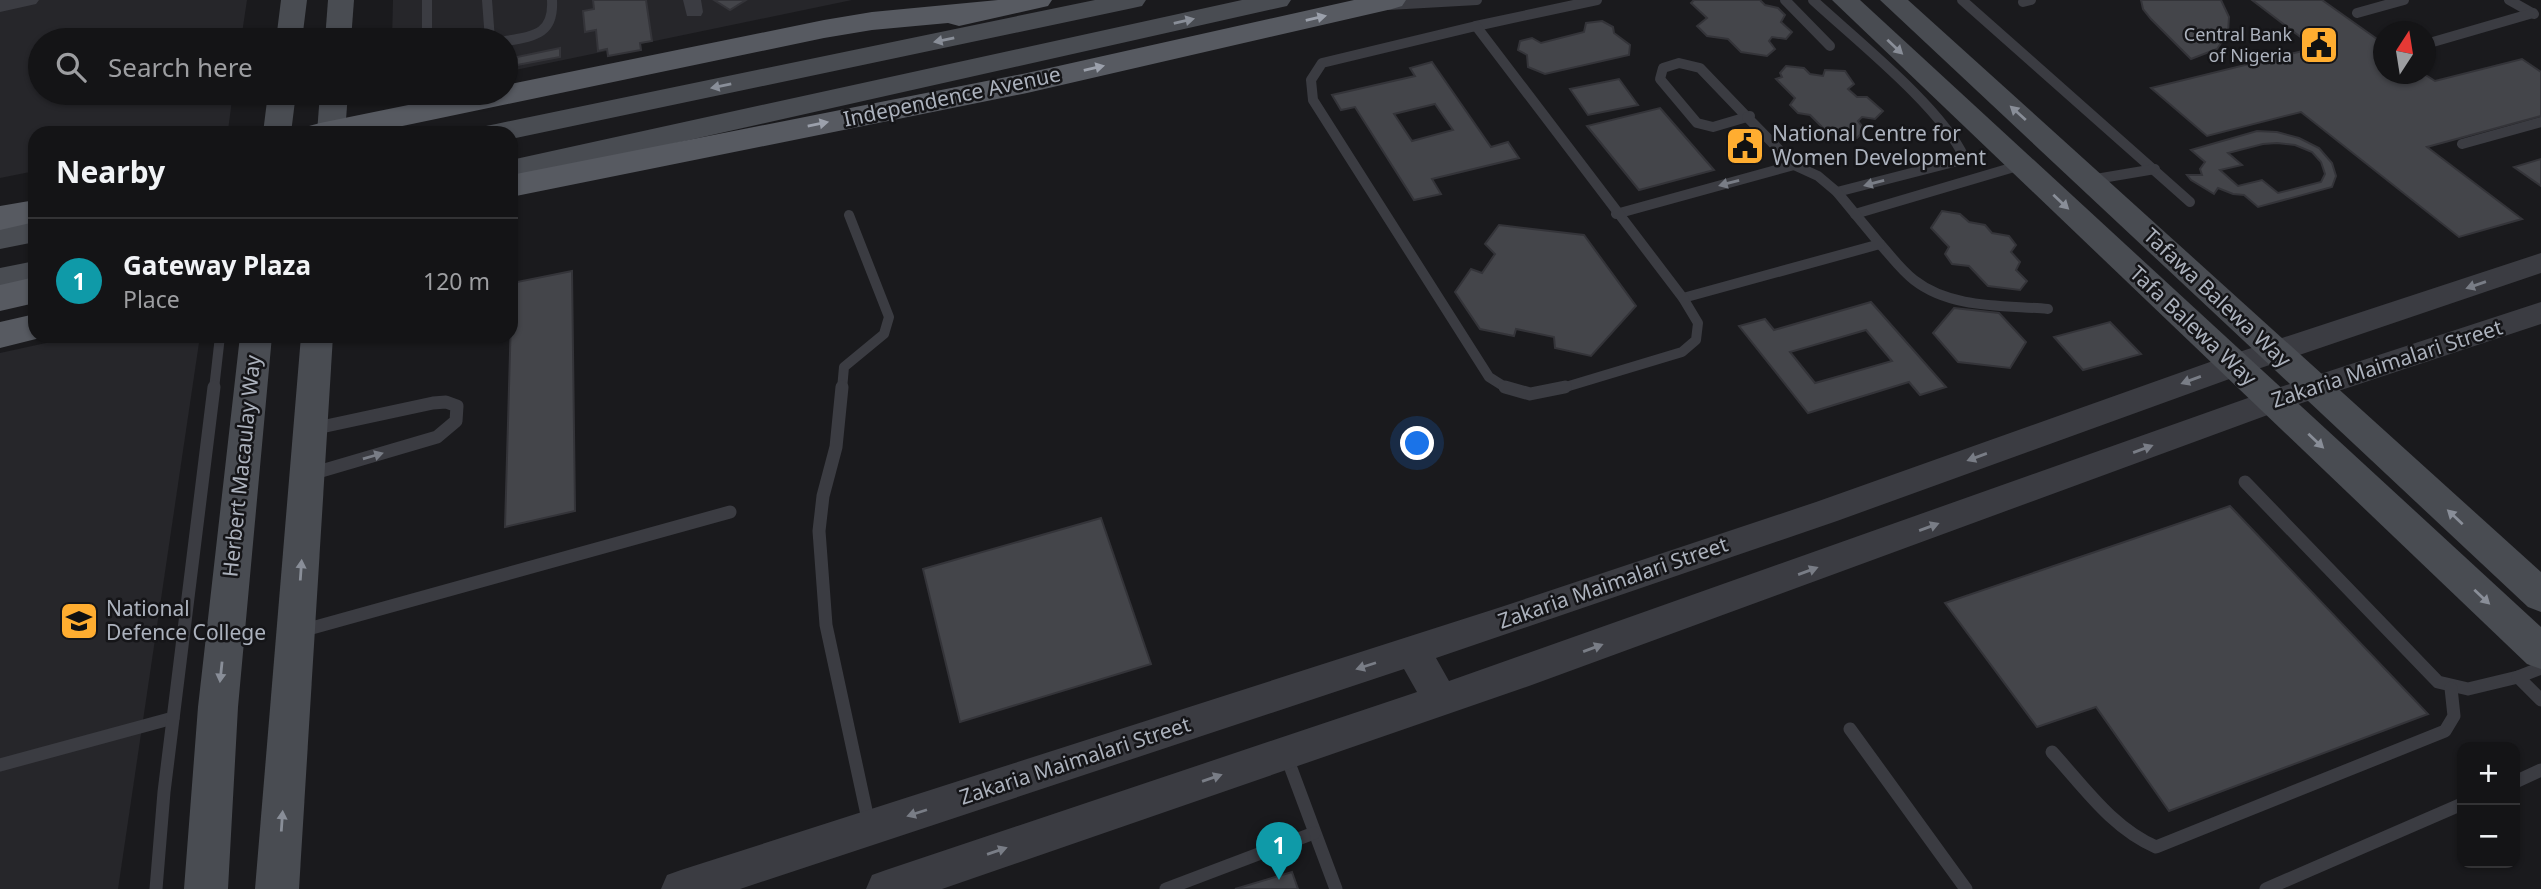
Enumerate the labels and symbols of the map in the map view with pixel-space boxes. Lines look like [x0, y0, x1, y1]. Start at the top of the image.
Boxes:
one-way arrow [1305, 12, 1327, 23]
one-way arrow [1174, 15, 1196, 26]
north arrow [2373, 21, 2436, 84]
place label: Central Bank of Nigeria [2184, 22, 2292, 67]
public building icon: Central Bank of Nigeria [2298, 24, 2340, 66]
one-way arrow [933, 35, 955, 46]
one-way arrow [1886, 38, 1903, 55]
street label: Independence Avenue [841, 59, 1063, 133]
one-way arrow [1083, 62, 1105, 73]
one-way arrow [710, 81, 732, 92]
one-way arrow [2009, 106, 2026, 122]
one-way arrow [807, 119, 829, 130]
place label: National Centre for Women Development [1772, 119, 1986, 171]
public building icon: National Centre for Women Development [1724, 125, 1766, 167]
one-way arrow [1717, 178, 1739, 189]
one-way arrow [1863, 178, 1885, 189]
one-way arrow [2052, 194, 2070, 210]
street label: Tafawa Balewa Way [2138, 222, 2298, 373]
street label: Tafa Balewa Way [2124, 259, 2263, 392]
one-way arrow [2466, 280, 2487, 291]
street label: Zakaria Maimalari Street [2268, 312, 2506, 414]
street label: Herbert Macaulay Way [215, 353, 267, 578]
one-way arrow [2180, 375, 2201, 386]
your location [1400, 426, 1434, 460]
one-way arrow [2307, 433, 2324, 449]
one-way arrow [2132, 443, 2153, 454]
one-way arrow [362, 450, 383, 460]
one-way arrow [1966, 452, 1987, 463]
one-way arrow [2446, 509, 2464, 525]
one-way arrow [1919, 521, 1940, 532]
street label: Zakaria Maimalari Street [1494, 529, 1732, 635]
one-way arrow [296, 558, 307, 580]
one-way arrow [1797, 565, 1818, 576]
one-way arrow [2473, 589, 2491, 605]
place label: National Defence College [106, 594, 266, 646]
school or university icon: National Defence College [58, 600, 100, 642]
one-way arrow [1583, 642, 1604, 653]
one-way arrow [216, 661, 227, 683]
one-way arrow [1356, 661, 1377, 672]
street label: Zakaria Maimalari Street [956, 709, 1194, 811]
one-way arrow [1202, 772, 1223, 783]
one-way arrow [906, 808, 927, 818]
one-way arrow [277, 810, 288, 832]
pin: 1 [1256, 822, 1302, 880]
one-way arrow [987, 845, 1008, 856]

